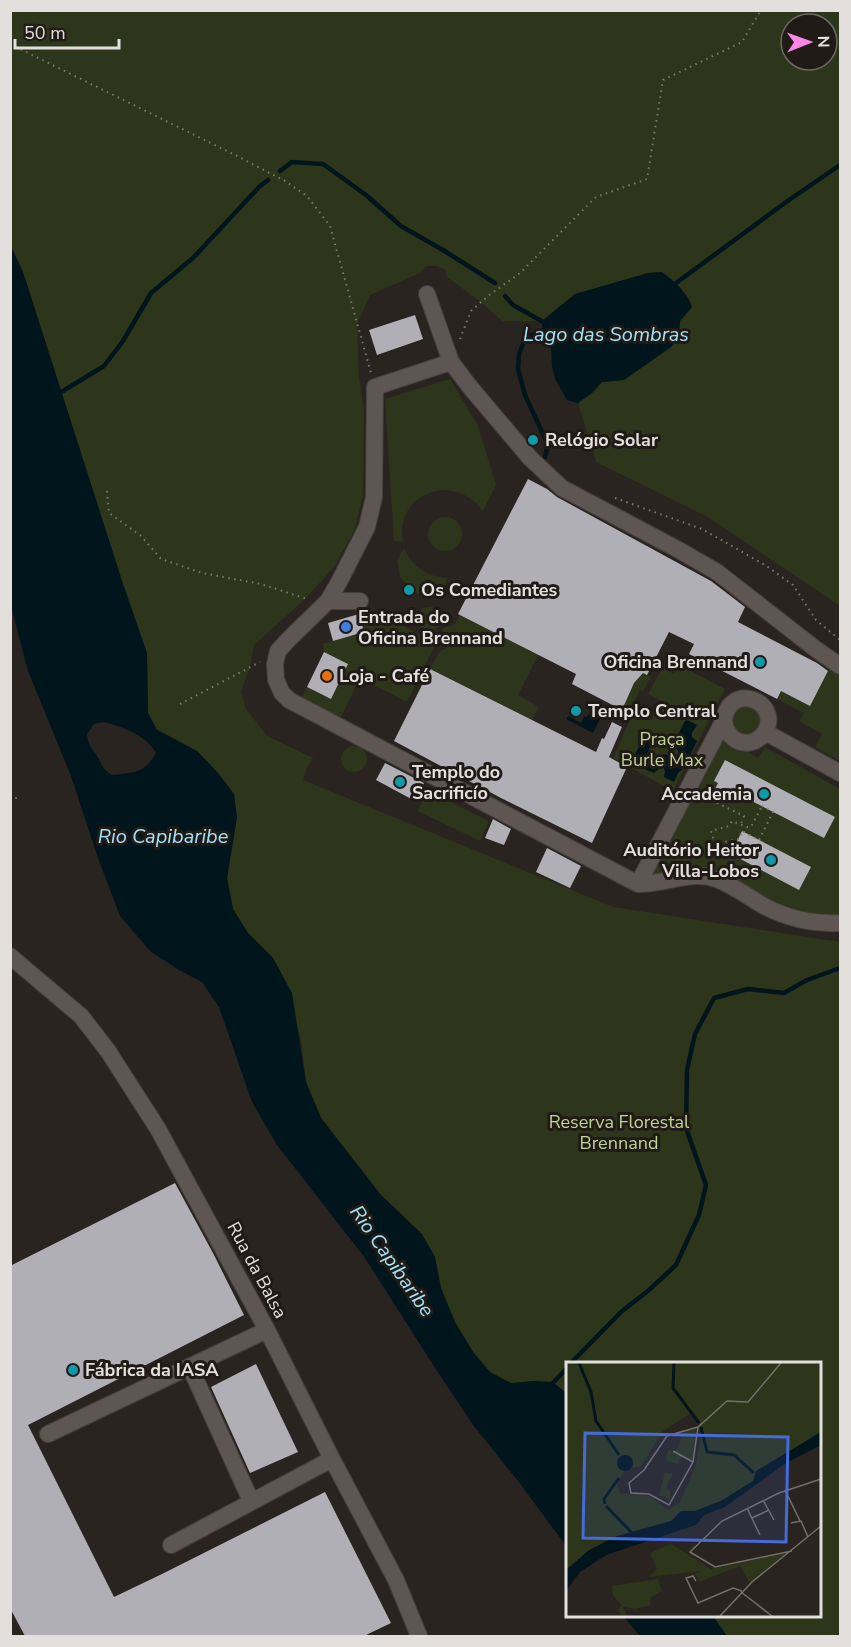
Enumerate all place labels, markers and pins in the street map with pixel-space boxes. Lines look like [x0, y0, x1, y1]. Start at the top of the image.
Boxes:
place label: Relógio Solar [545, 428, 658, 452]
marker: Relógio Solar [526, 433, 540, 447]
place label: Os Comediantes [421, 578, 558, 602]
marker: Os Comediantes [402, 583, 416, 597]
place label: Entrada do Oficina Brennand [358, 605, 503, 650]
marker: Entrada do Oficina Brennand [339, 620, 353, 634]
place label: Oficina Brennand [603, 650, 748, 674]
marker: Oficina Brennand [753, 655, 767, 669]
place label: Loja - Café [339, 664, 429, 688]
marker: Loja - Café [320, 669, 334, 683]
place label: Templo Central [588, 699, 717, 723]
marker: Templo Central [569, 704, 583, 718]
place label: Templo do Sacrificío [412, 760, 500, 805]
marker: Templo do Sacrificío [393, 775, 407, 789]
place label: Accademia [661, 782, 752, 806]
marker: Accademia [757, 787, 771, 801]
place label: Auditório Heitor Villa-Lobos [623, 838, 759, 883]
marker: Auditório Heitor Villa-Lobos [764, 853, 778, 867]
place label: Fábrica da IASA [85, 1358, 219, 1382]
marker: Fábrica da IASA [66, 1363, 80, 1377]

